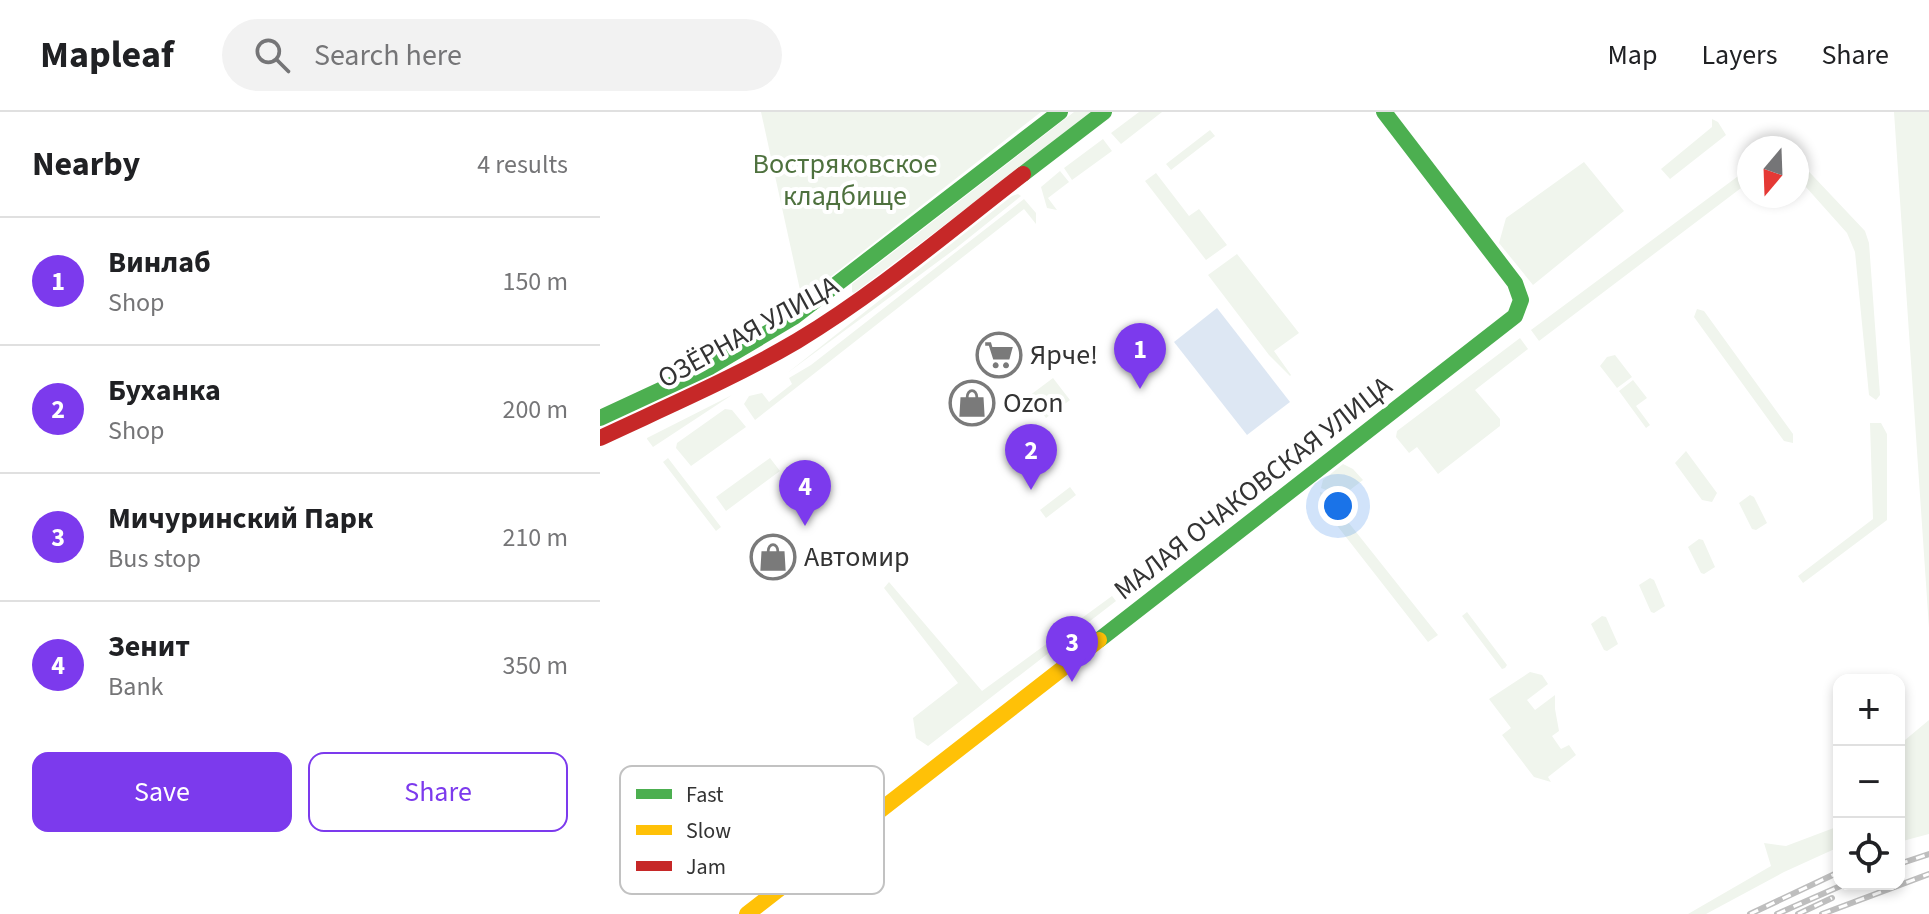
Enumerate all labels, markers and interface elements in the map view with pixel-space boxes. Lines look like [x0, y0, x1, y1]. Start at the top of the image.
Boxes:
search box [222, 19, 782, 91]
text: Mapleaf [40, 28, 174, 82]
icon: search [250, 33, 294, 77]
text: Search here [314, 34, 462, 77]
text: Map [1607, 35, 1657, 75]
text: Layers [1701, 35, 1777, 75]
text: Share [1821, 35, 1889, 75]
north arrow [1737, 136, 1809, 208]
text: Nearby [32, 140, 140, 189]
park label: Востряковское кладбище [753, 144, 937, 216]
text: 4 results [477, 146, 568, 183]
text: Винлаб [108, 241, 211, 284]
text: 1 [51, 263, 65, 300]
text: 150 m [502, 263, 568, 300]
street label: ОЗЁРНАЯ УЛИЦА [650, 265, 846, 398]
text: Shop [108, 284, 165, 321]
pin: 1 [1114, 323, 1166, 389]
supermarket icon: Ярче! [975, 331, 1023, 379]
place label: Ярче! [1030, 335, 1098, 375]
street label: МАЛАЯ ОЧАКОВСКАЯ УЛИЦА [1105, 366, 1401, 609]
text: Буханка [108, 369, 221, 412]
shop icon: Ozon [948, 379, 996, 427]
place label: Ozon [1003, 383, 1064, 423]
text: 2 [51, 391, 65, 428]
text: 200 m [502, 391, 568, 428]
text: Shop [108, 412, 165, 449]
pin: 2 [1005, 424, 1057, 490]
pin: 4 [779, 460, 831, 526]
your location [1318, 486, 1358, 526]
text: Мичуринский Парк [108, 497, 373, 540]
text: 3 [51, 519, 65, 556]
text: 210 m [502, 519, 568, 556]
shop icon: Автомир [749, 533, 797, 581]
place label: Автомир [804, 537, 910, 577]
text: Bus stop [108, 540, 201, 577]
pin: 3 [1046, 616, 1098, 682]
text: Зенит [108, 625, 190, 668]
text: 4 [51, 647, 65, 684]
text: 350 m [502, 647, 568, 684]
text: Bank [108, 668, 163, 705]
map controls [1833, 674, 1905, 890]
button: + [1833, 674, 1905, 746]
button: − [1833, 746, 1905, 818]
button: Save [32, 752, 292, 832]
button: Share [308, 752, 568, 832]
legend [620, 766, 884, 894]
text: Fast [686, 779, 724, 811]
text: Slow [686, 815, 731, 847]
button: locate [1833, 818, 1905, 890]
text: Jam [686, 851, 726, 883]

